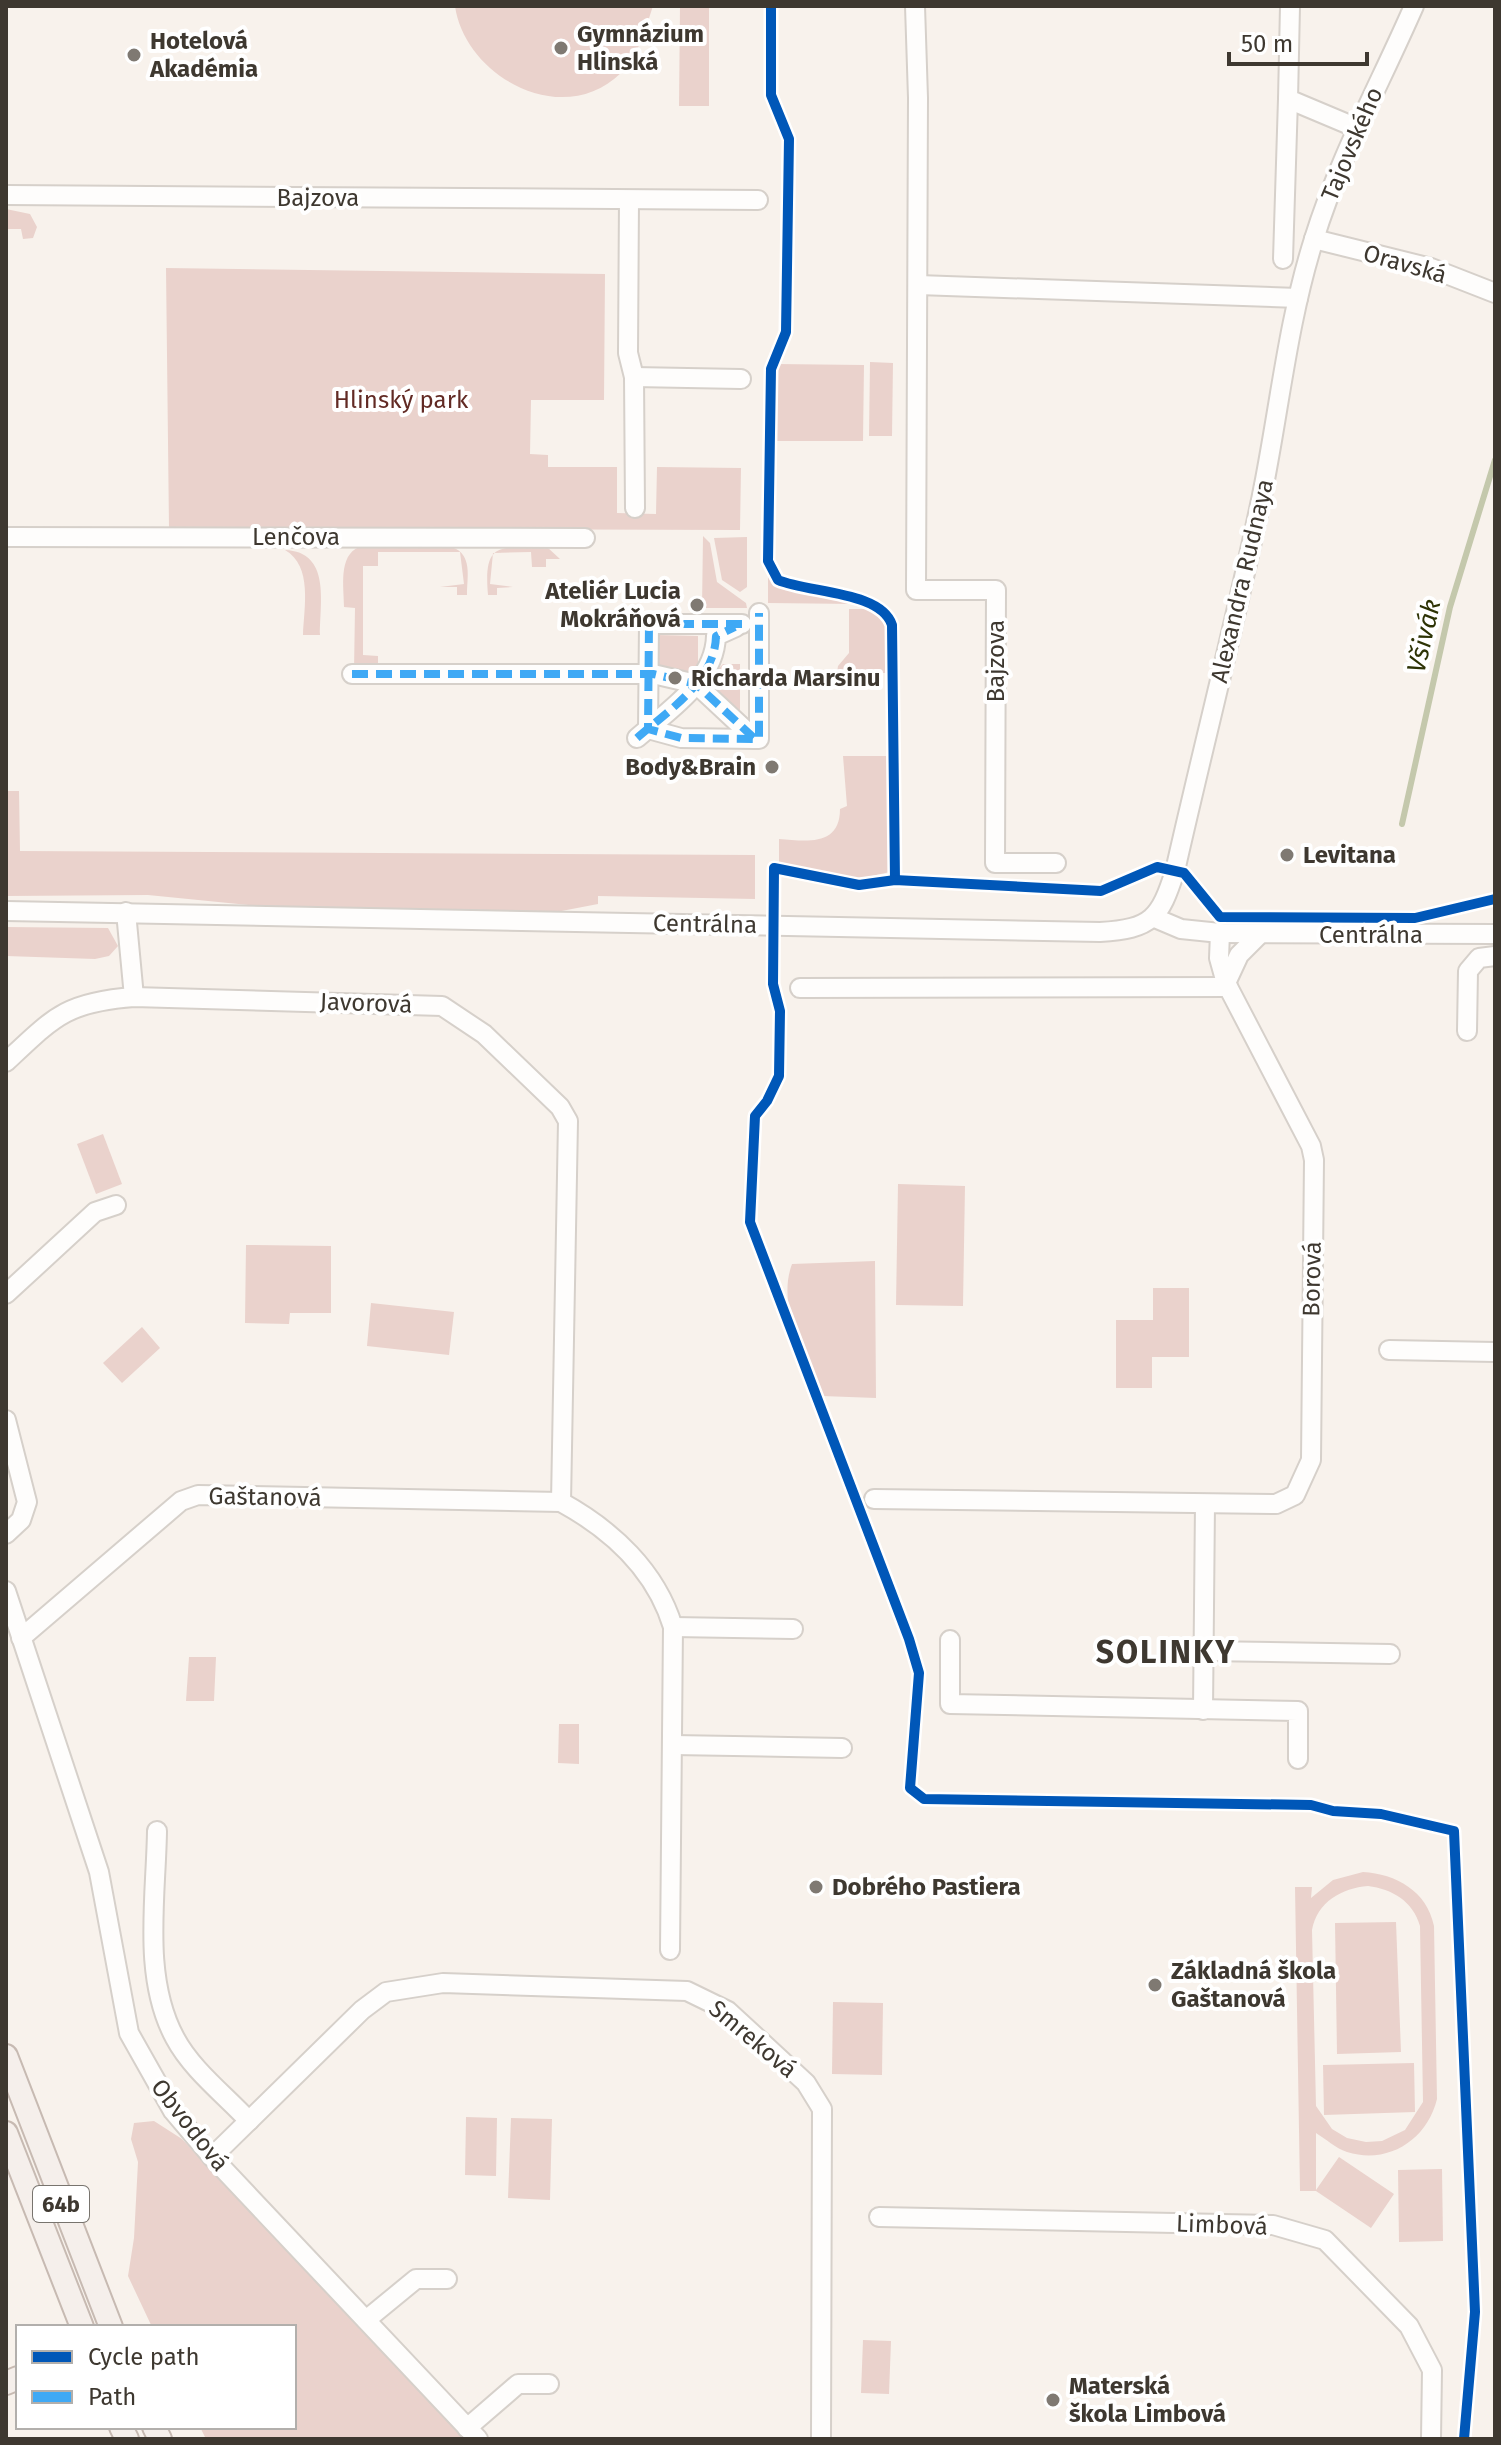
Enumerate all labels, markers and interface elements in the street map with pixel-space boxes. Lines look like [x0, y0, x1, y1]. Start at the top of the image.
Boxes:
scale bar [1229, 16, 1367, 66]
place label: Gymnázium Hlinská [577, 20, 704, 76]
place label: Hotelová Akadémia [149, 27, 258, 83]
text: 50 m [1241, 30, 1293, 58]
marker: Gymnázium Hlinská [552, 39, 570, 57]
marker: Hotelová Akadémia [125, 46, 143, 64]
street label: Tajovského [1316, 83, 1388, 205]
street label: Bajzova [277, 184, 359, 212]
street label: Oravská [1360, 239, 1450, 289]
park label: Hlinský park [334, 386, 469, 414]
street label: Alexandra Rudnaya [1205, 476, 1279, 686]
street label: Lenčova [252, 523, 340, 551]
place label: Ateliér Lucia Mokráňová [544, 577, 681, 633]
marker: Ateliér Lucia Mokráňová [688, 596, 706, 614]
water label: Všivák [1401, 596, 1447, 676]
street label: Bajzova [982, 620, 1010, 702]
place label: Richarda Marsinu [691, 664, 881, 692]
marker: Richarda Marsinu [666, 669, 684, 687]
place label: Body&Brain [625, 753, 756, 781]
marker: Body&Brain [763, 758, 781, 776]
place label: Levitana [1303, 841, 1396, 869]
marker: Levitana [1278, 846, 1296, 864]
street label: Centrálna [653, 909, 757, 939]
street label: Centrálna [1319, 921, 1423, 949]
street label: Javorová [319, 987, 413, 1019]
street label: Borová [1297, 1241, 1327, 1317]
street label: Gaštanová [208, 1482, 322, 1512]
district label: SOLINKY [1096, 1633, 1236, 1671]
place label: Dobrého Pastiera [832, 1873, 1021, 1901]
marker: Dobrého Pastiera [807, 1878, 825, 1896]
place label: Základná škola Gaštanová [1171, 1957, 1336, 2013]
marker: Základná škola Gaštanová [1146, 1976, 1164, 1994]
street label: Smreková [703, 1994, 803, 2084]
street label: Obvodová [145, 2073, 235, 2177]
road number: 64b [33, 2186, 89, 2222]
street label: Limbová [1176, 2209, 1268, 2241]
legend [16, 2325, 296, 2429]
text: Cycle path [88, 2343, 200, 2371]
place label: Materská škola Limbová [1069, 2372, 1226, 2428]
text: Path [88, 2383, 136, 2411]
marker: Materská škola Limbová [1044, 2391, 1062, 2409]

